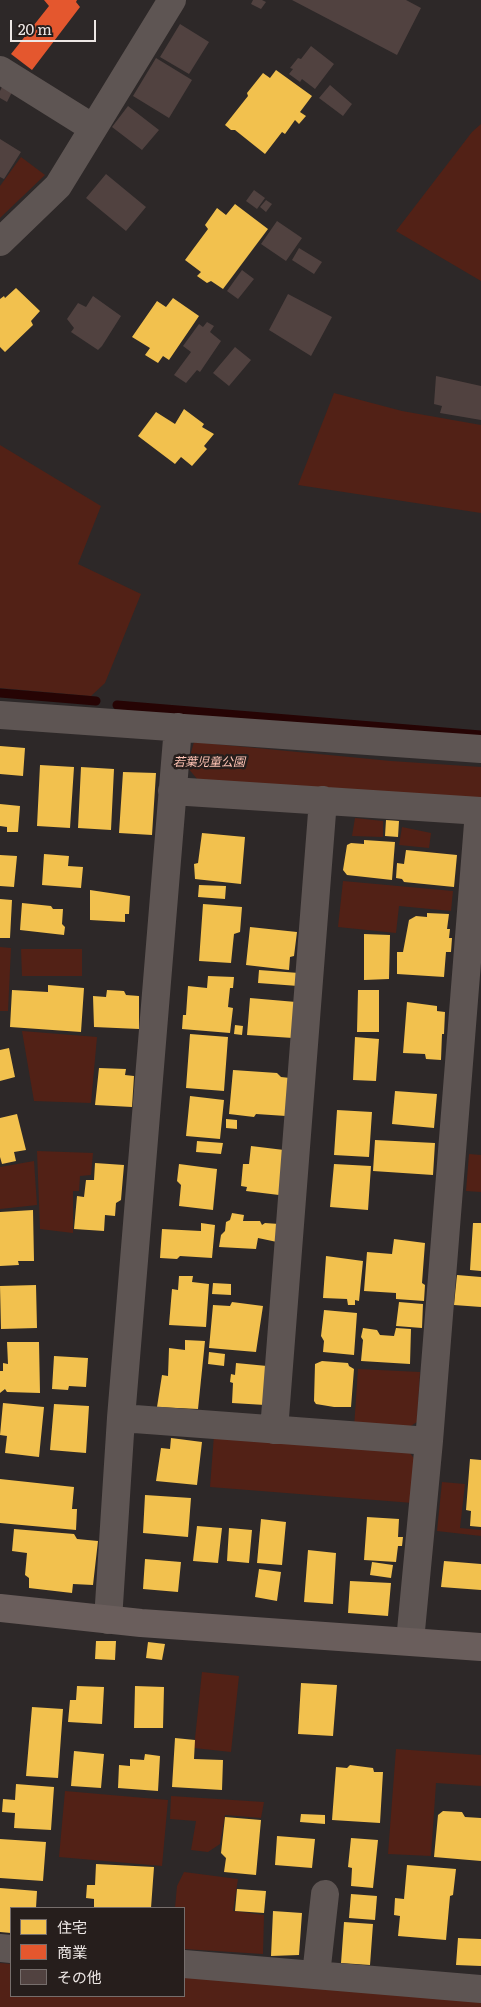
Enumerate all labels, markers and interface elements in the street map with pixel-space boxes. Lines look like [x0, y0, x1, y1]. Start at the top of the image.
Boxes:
scale bar [12, 10, 99, 42]
text: 20 m [18, 17, 52, 40]
park label: 若葉児童公園 [173, 755, 245, 769]
legend [10, 1907, 185, 1997]
text: 住宅 [57, 1915, 87, 1938]
text: 商業 [57, 1940, 87, 1963]
text: その他 [57, 1965, 102, 1988]

